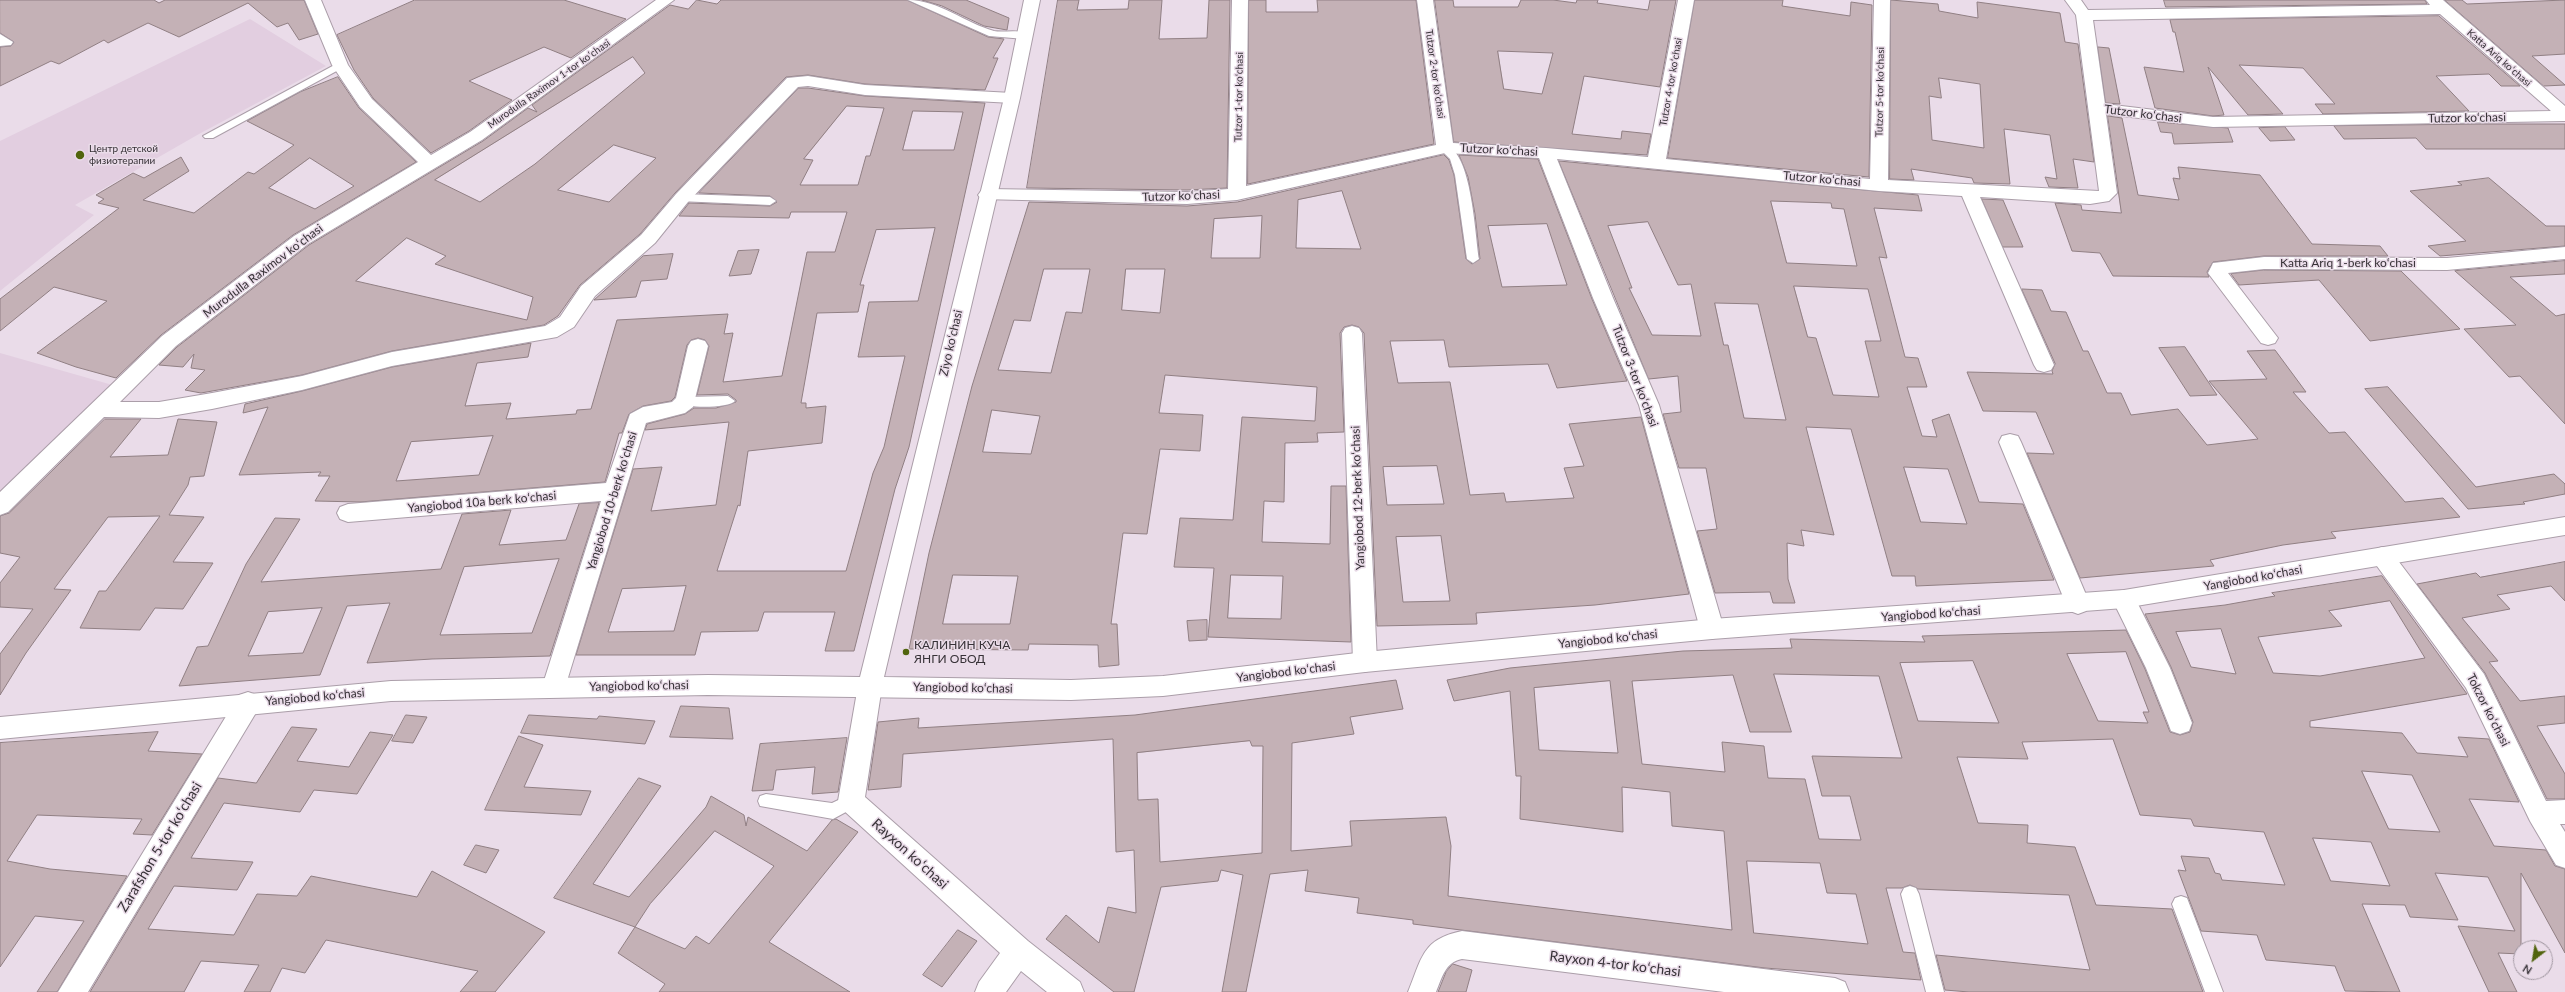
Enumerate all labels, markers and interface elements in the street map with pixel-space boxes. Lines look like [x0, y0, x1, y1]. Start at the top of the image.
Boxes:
street label: Katta Ariq koʻchasi [2464, 27, 2534, 89]
street label: Tutzor 2-tor koʻchasi [1423, 29, 1447, 119]
street label: Murodulla Raximov 1-tor koʻchasi [485, 37, 613, 131]
street label: Tutzor 4-tor koʻchasi [1657, 37, 1685, 127]
street label: Tutzor 5-tor koʻchasi [1873, 47, 1887, 137]
street label: Tutzor 1-tor koʻchasi [1232, 52, 1246, 142]
street label: Tutzor koʻchasi [2103, 102, 2183, 126]
street label: Tutzor koʻchasi [2428, 110, 2506, 126]
street label: Tutzor koʻchasi [1460, 141, 1538, 159]
place label: Центр детской физиотерапии [89, 143, 158, 166]
marker: Центр детской физиотерапии [74, 149, 86, 161]
street label: Tutzor koʻchasi [1783, 168, 1861, 190]
street label: Tutzor koʻchasi [1142, 187, 1220, 205]
street label: Murodulla Raximov koʻchasi [200, 221, 326, 321]
street label: Katta Ariq 1-berk koʻchasi [2280, 256, 2416, 270]
street label: Ziyo koʻchasi [936, 308, 966, 378]
street label: Tutzor 3-tor koʻchasi [1609, 323, 1661, 429]
street label: Yangiobod 12-berk koʻchasi [1348, 425, 1368, 571]
street label: Yangiobod 10-berk koʻchasi [584, 430, 640, 572]
street label: Yangiobod 10a berk koʻchasi [407, 488, 557, 516]
street label: Yangiobod koʻchasi [2203, 562, 2303, 594]
street label: Yangiobod koʻchasi [1881, 603, 1981, 625]
street label: Yangiobod koʻchasi [1558, 627, 1658, 651]
place label: КАЛИНИН КУЧА ЯНГИ ОБОД [914, 638, 1010, 666]
marker: КАЛИНИН КУЧА ЯНГИ ОБОД [901, 647, 911, 657]
street label: Yangiobod koʻchasi [1236, 659, 1336, 685]
street label: Tokzor koʻchasi [2464, 671, 2512, 749]
street label: Yangiobod koʻchasi [589, 678, 689, 694]
street label: Yangiobod koʻchasi [913, 680, 1013, 696]
street label: Yangiobod koʻchasi [265, 685, 365, 709]
street label: Zarafshon 5-tor koʻchasi [115, 779, 205, 915]
street label: Rayxon koʻchasi [868, 815, 952, 893]
north arrow [2513, 940, 2553, 980]
street label: Rayxon 4-tor koʻchasi [1548, 948, 1682, 980]
text: N [2520, 962, 2534, 978]

